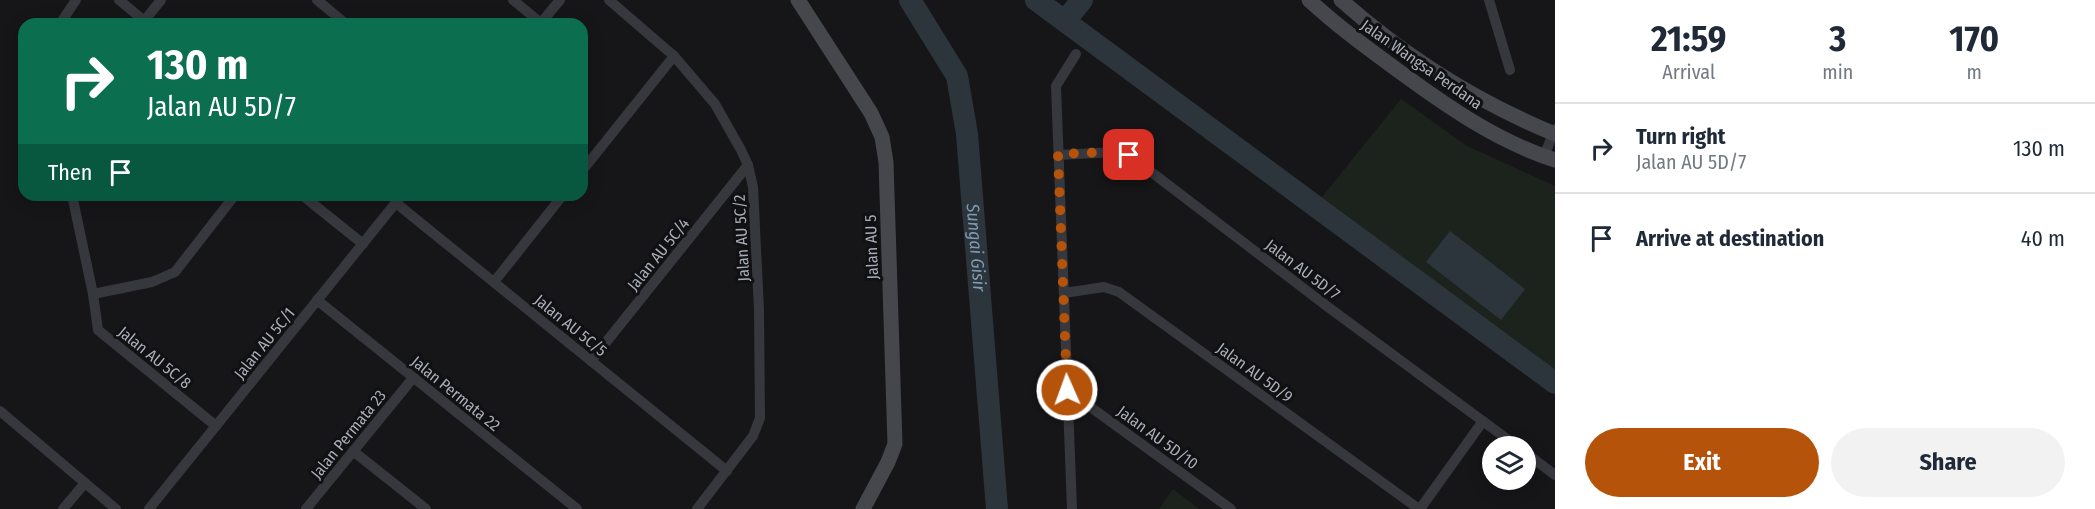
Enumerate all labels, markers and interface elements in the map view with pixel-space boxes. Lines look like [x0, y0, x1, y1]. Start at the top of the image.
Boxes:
street label: Jalan Wangsa Perdana [1358, 16, 1486, 113]
text: 21:59 [1651, 17, 1726, 61]
text: 3 [1829, 17, 1846, 61]
text: 170 [1949, 17, 1999, 61]
text: 130 m [147, 40, 248, 90]
icon: right [48, 42, 126, 120]
text: Arrival [1662, 60, 1715, 84]
text: min [1822, 60, 1853, 84]
text: m [1966, 60, 1982, 84]
text: Jalan AU 5D/7 [147, 91, 296, 123]
text: Turn right [1636, 123, 1725, 150]
pin [1103, 129, 1154, 180]
icon: right [1585, 132, 1618, 165]
text: 130 m [2013, 135, 2065, 162]
icon: arrive [1112, 138, 1145, 171]
text: Jalan AU 5D/7 [1636, 150, 1746, 174]
icon: arrive [104, 156, 137, 189]
text: Then [48, 159, 92, 186]
street label: Jalan AU 5C/2 [730, 194, 753, 282]
water label: Sungai Gisir [962, 202, 991, 293]
street label: Jalan AU 5C/4 [623, 214, 693, 294]
street label: Jalan AU 5 [861, 214, 882, 280]
icon: arrive [1585, 222, 1618, 255]
text: Arrive at destination [1636, 225, 1824, 252]
text: 40 m [2021, 225, 2065, 252]
street label: Jalan AU 5D/7 [1262, 235, 1344, 304]
street label: Jalan AU 5C/5 [531, 290, 611, 360]
street label: Jalan AU 5C/1 [230, 304, 299, 383]
street label: Jalan AU 5C/8 [114, 322, 195, 393]
street label: Jalan AU 5D/9 [1213, 339, 1296, 406]
street label: Jalan Permata 22 [408, 352, 504, 435]
position arrow [1035, 358, 1099, 422]
street label: Jalan Permata 23 [307, 386, 390, 483]
street label: Jalan AU 5D/10 [1114, 402, 1202, 473]
button: Exit [1585, 428, 1819, 497]
button: Share [1831, 428, 2065, 497]
map controls [1482, 436, 1536, 490]
button: layers [1482, 436, 1536, 490]

